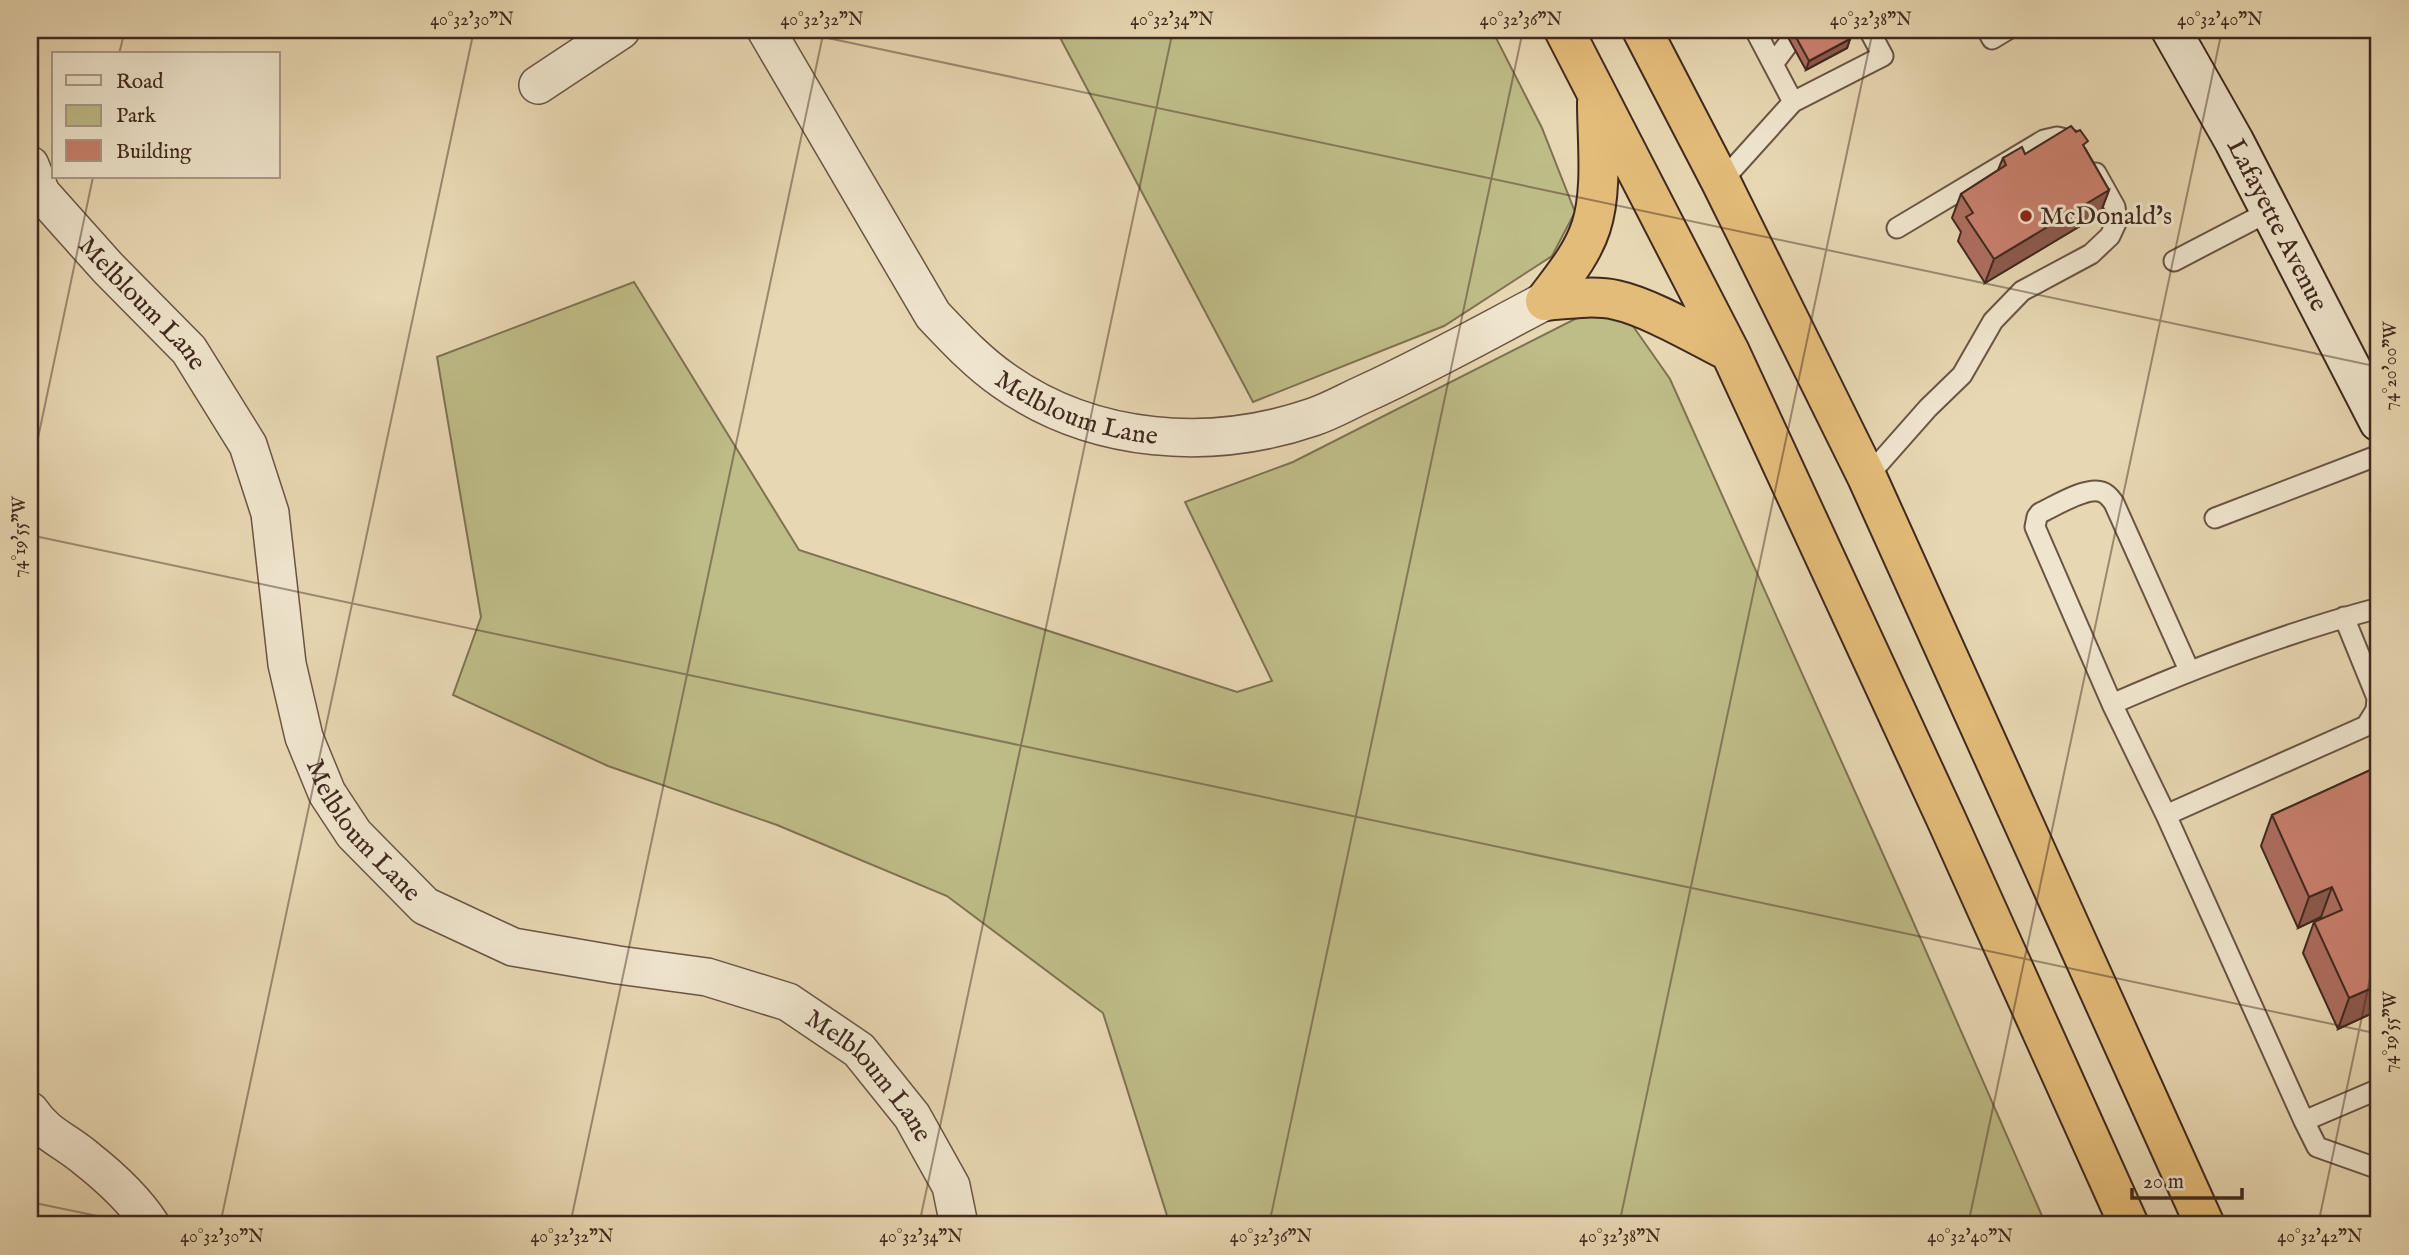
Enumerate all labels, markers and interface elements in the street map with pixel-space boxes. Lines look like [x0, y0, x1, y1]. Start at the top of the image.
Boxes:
text: 40°32'30"N [430, 9, 514, 32]
text: 40°32'32"N [780, 9, 864, 32]
text: 40°32'34"N [1130, 9, 1214, 32]
text: 40°32'36"N [1480, 9, 1563, 32]
text: 40°32'38"N [1830, 9, 1912, 32]
text: 40°32'40"N [2177, 9, 2263, 32]
legend [52, 52, 280, 178]
text: Road [116, 69, 164, 96]
text: Park [116, 103, 157, 130]
street label: Lafayette Avenue [2219, 133, 2335, 317]
text: Building [116, 139, 192, 166]
place label: McDonald's [2040, 200, 2172, 233]
marker: McDonald's [2018, 208, 2034, 224]
street label: Melbloum Lane [71, 229, 214, 376]
text: 74°20'00"W [2380, 321, 2403, 410]
street label: Melbloum Lane [988, 363, 1160, 452]
text: 74°19'55"W [9, 495, 32, 578]
street label: Melbloum Lane [298, 754, 428, 909]
text: 74°19'55"W [2380, 990, 2403, 1073]
street label: Melbloum Lane [799, 1002, 940, 1148]
scale bar [2132, 1157, 2243, 1201]
text: 20 m [2143, 1169, 2184, 1196]
text: 40°32'30"N [180, 1226, 264, 1249]
text: 40°32'32"N [530, 1226, 614, 1249]
text: 40°32'34"N [879, 1226, 963, 1249]
text: 40°32'36"N [1230, 1226, 1313, 1249]
text: 40°32'38"N [1579, 1226, 1661, 1249]
text: 40°32'40"N [1927, 1226, 2013, 1249]
text: 40°32'42"N [2277, 1226, 2363, 1249]

